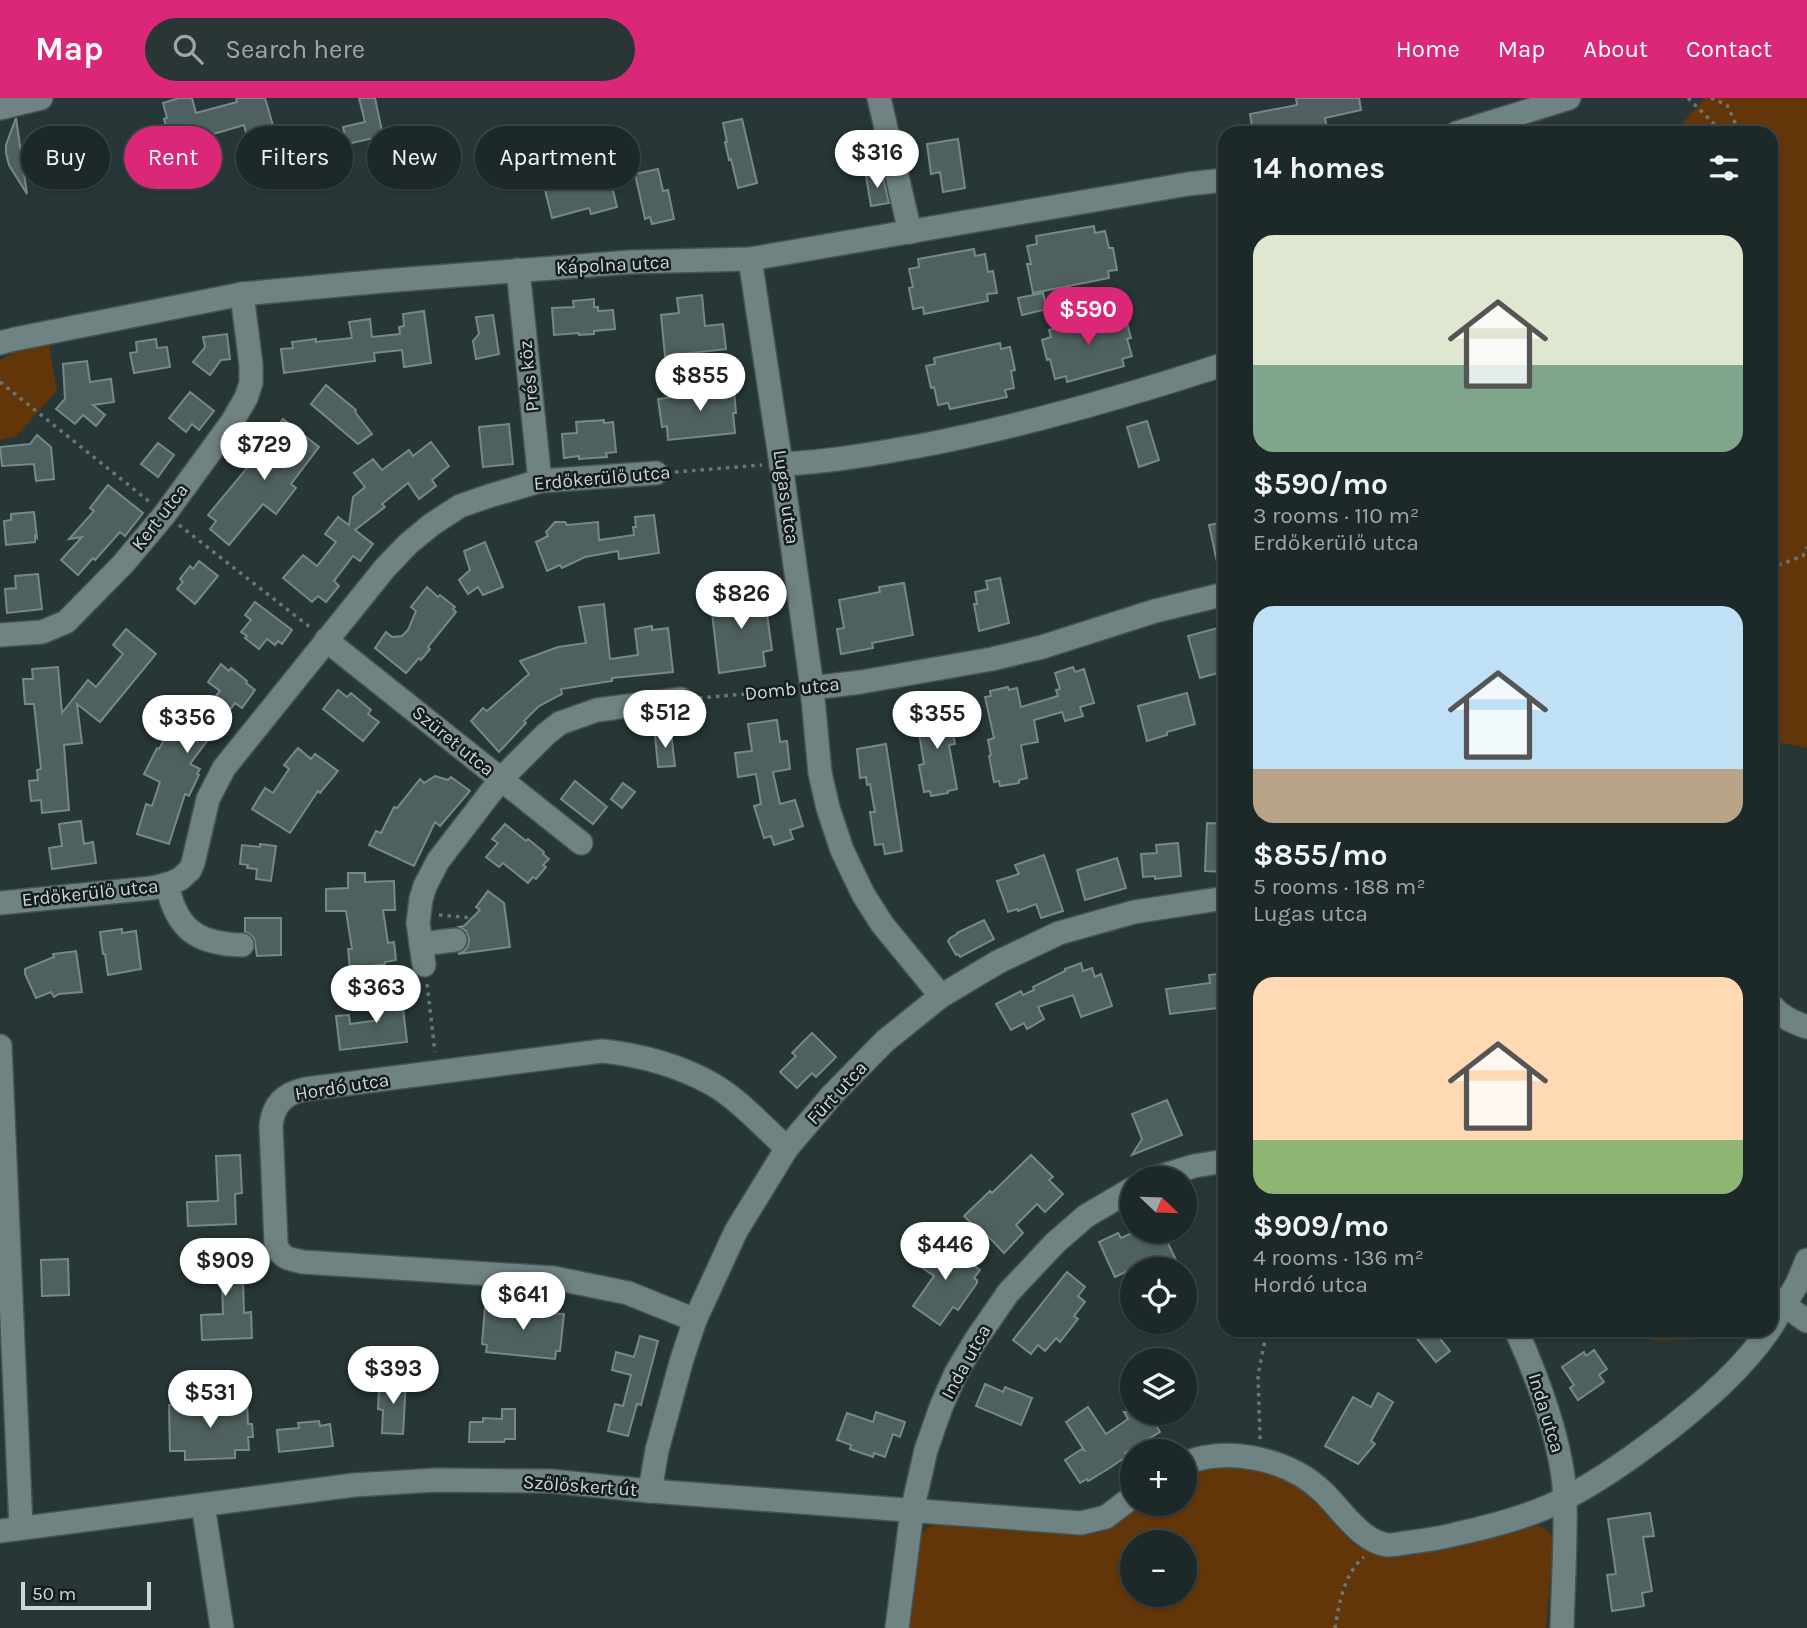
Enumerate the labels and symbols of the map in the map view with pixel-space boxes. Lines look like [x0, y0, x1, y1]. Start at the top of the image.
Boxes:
pin: $316 [836, 130, 918, 190]
street label: Kápolna utca [555, 251, 671, 279]
pin: $590 [1047, 288, 1129, 347]
street label: Prés köz [514, 339, 544, 413]
pin: $855 [659, 354, 741, 413]
pin: $729 [223, 422, 305, 482]
street label: Lugas utca [768, 448, 804, 546]
street label: Erdőkerülő utca [533, 461, 671, 495]
street label: Kert utca [127, 479, 193, 555]
pin: $826 [700, 572, 782, 631]
street label: Domb utca [743, 673, 841, 705]
pin: $512 [624, 690, 706, 750]
pin: $355 [896, 692, 978, 751]
pin: $356 [146, 696, 228, 755]
street label: Szüret utca [408, 701, 498, 781]
street label: Erdőkerülő utca [21, 875, 159, 911]
pin: $363 [335, 965, 417, 1025]
street label: Fürt utca [802, 1057, 872, 1129]
street label: Hordó utca [293, 1069, 391, 1105]
north arrow [1120, 1166, 1197, 1242]
pin: $446 [904, 1222, 986, 1282]
pin: $909 [184, 1238, 266, 1298]
pin: $641 [482, 1272, 564, 1332]
street label: Inda utca [937, 1321, 995, 1403]
pin: $393 [352, 1346, 434, 1406]
pin: $531 [169, 1370, 251, 1430]
street label: Inda utca [1524, 1371, 1568, 1455]
street label: Szőlőskert út [522, 1471, 638, 1501]
scale bar [21, 1579, 150, 1611]

